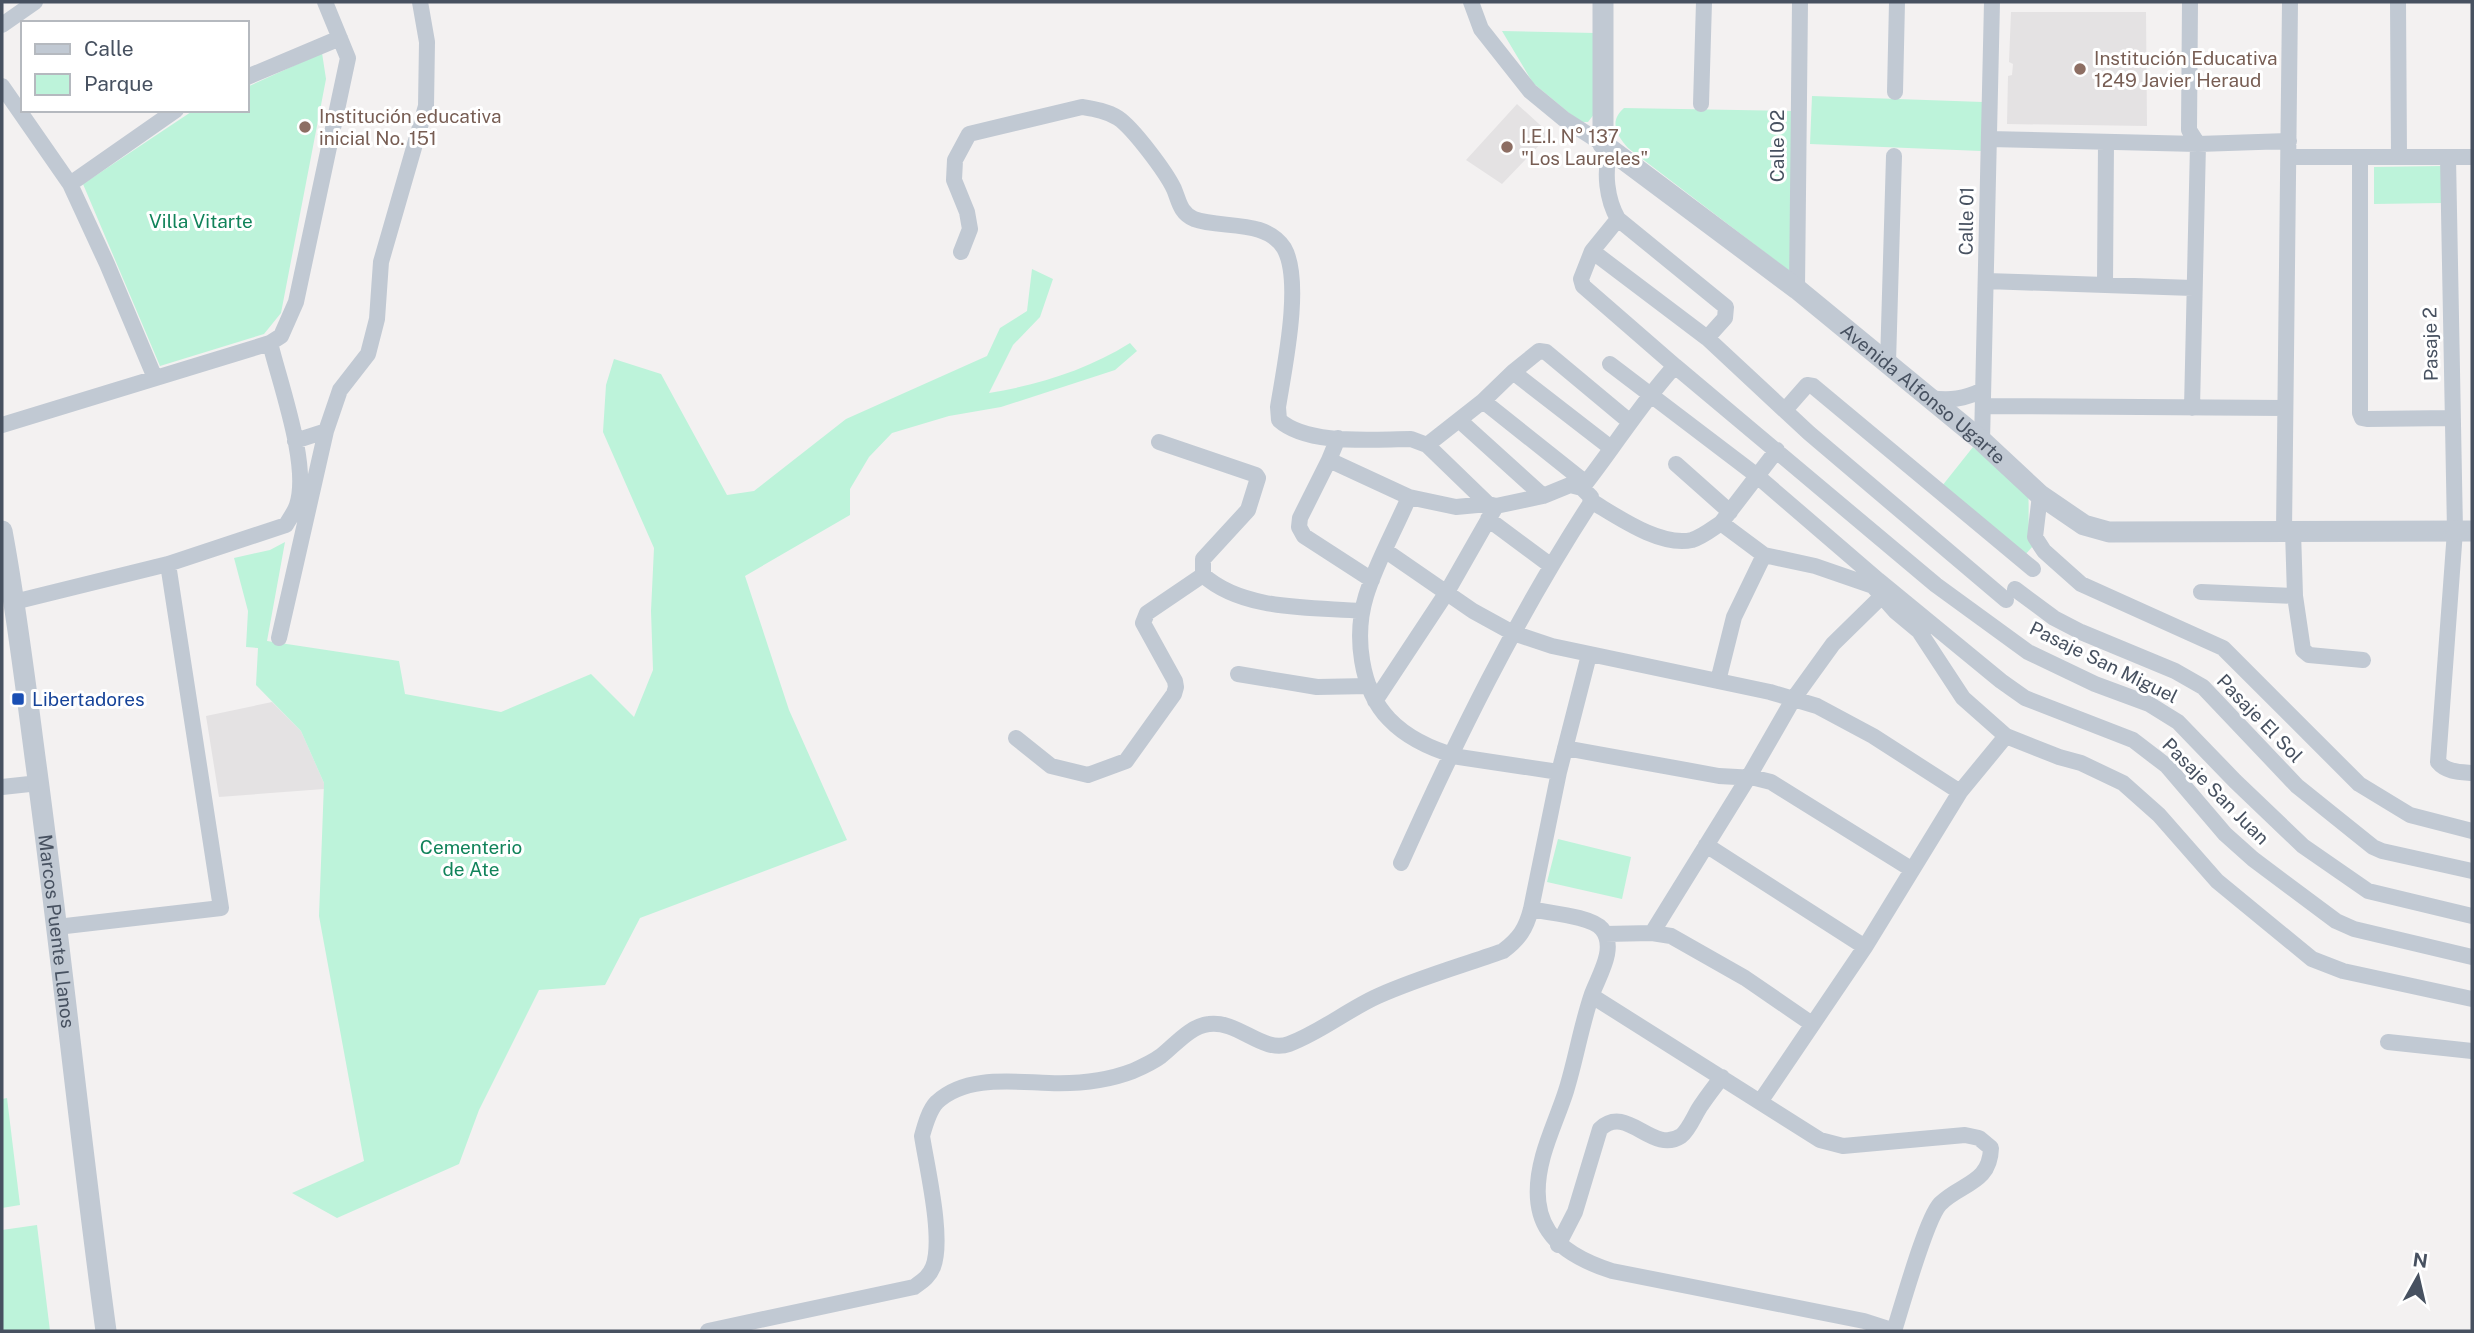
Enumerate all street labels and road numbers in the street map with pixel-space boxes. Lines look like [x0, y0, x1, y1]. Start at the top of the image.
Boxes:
street label: Calle 02 [1766, 110, 1788, 182]
street label: Calle 01 [1954, 186, 1978, 256]
street label: Pasaje 2 [2418, 307, 2442, 381]
street label: Avenida Alfonso Ugarte [1836, 319, 2010, 468]
street label: Pasaje San Miguel [2026, 617, 2182, 707]
street label: Pasaje El Sol [2213, 669, 2307, 767]
street label: Pasaje San Juan [2158, 733, 2274, 849]
street label: Marcos Puente Llanos [34, 833, 80, 1029]

